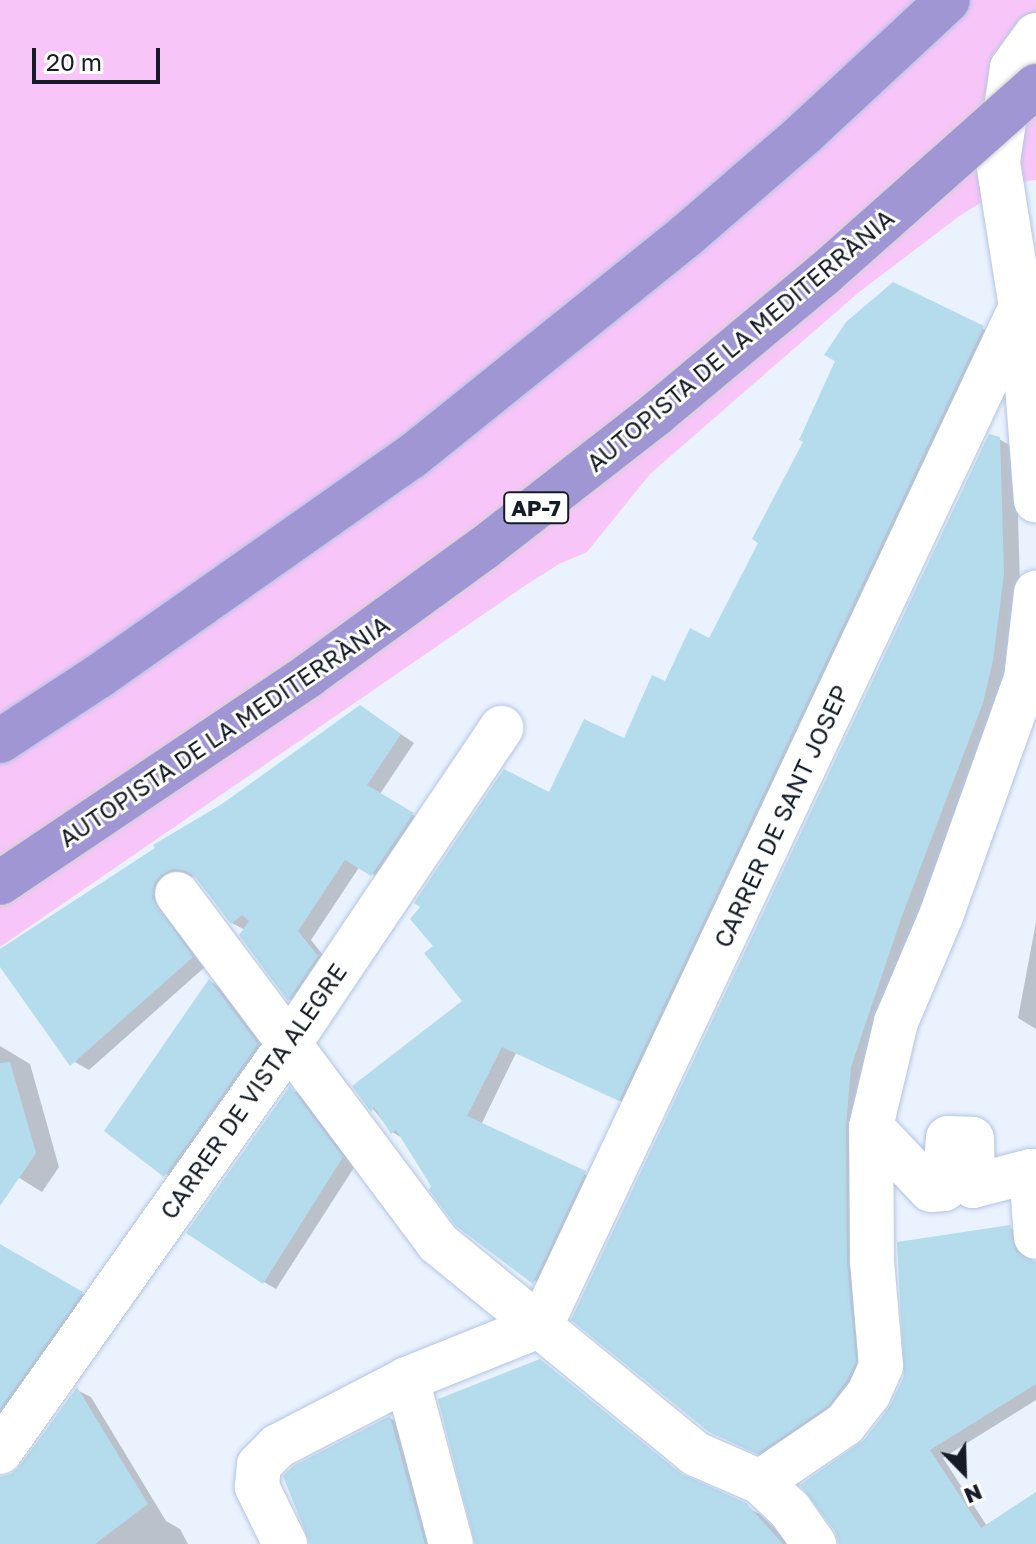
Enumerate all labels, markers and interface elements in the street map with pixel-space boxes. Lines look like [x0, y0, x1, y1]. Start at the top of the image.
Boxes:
scale bar [36, 32, 164, 82]
text: 20 m [46, 47, 102, 76]
street label: AUTOPISTA DE LA MEDITERRÀNIA [581, 203, 899, 477]
road number: AP-7 [502, 490, 570, 526]
street label: AUTOPISTA DE LA MEDITERRÀNIA [53, 609, 395, 853]
street label: CARRER DE SANT JOSEP [707, 680, 855, 952]
street label: CARRER DE VISTA ALEGRE [154, 958, 352, 1224]
north arrow [924, 1432, 1004, 1512]
text: N [961, 1479, 987, 1510]

